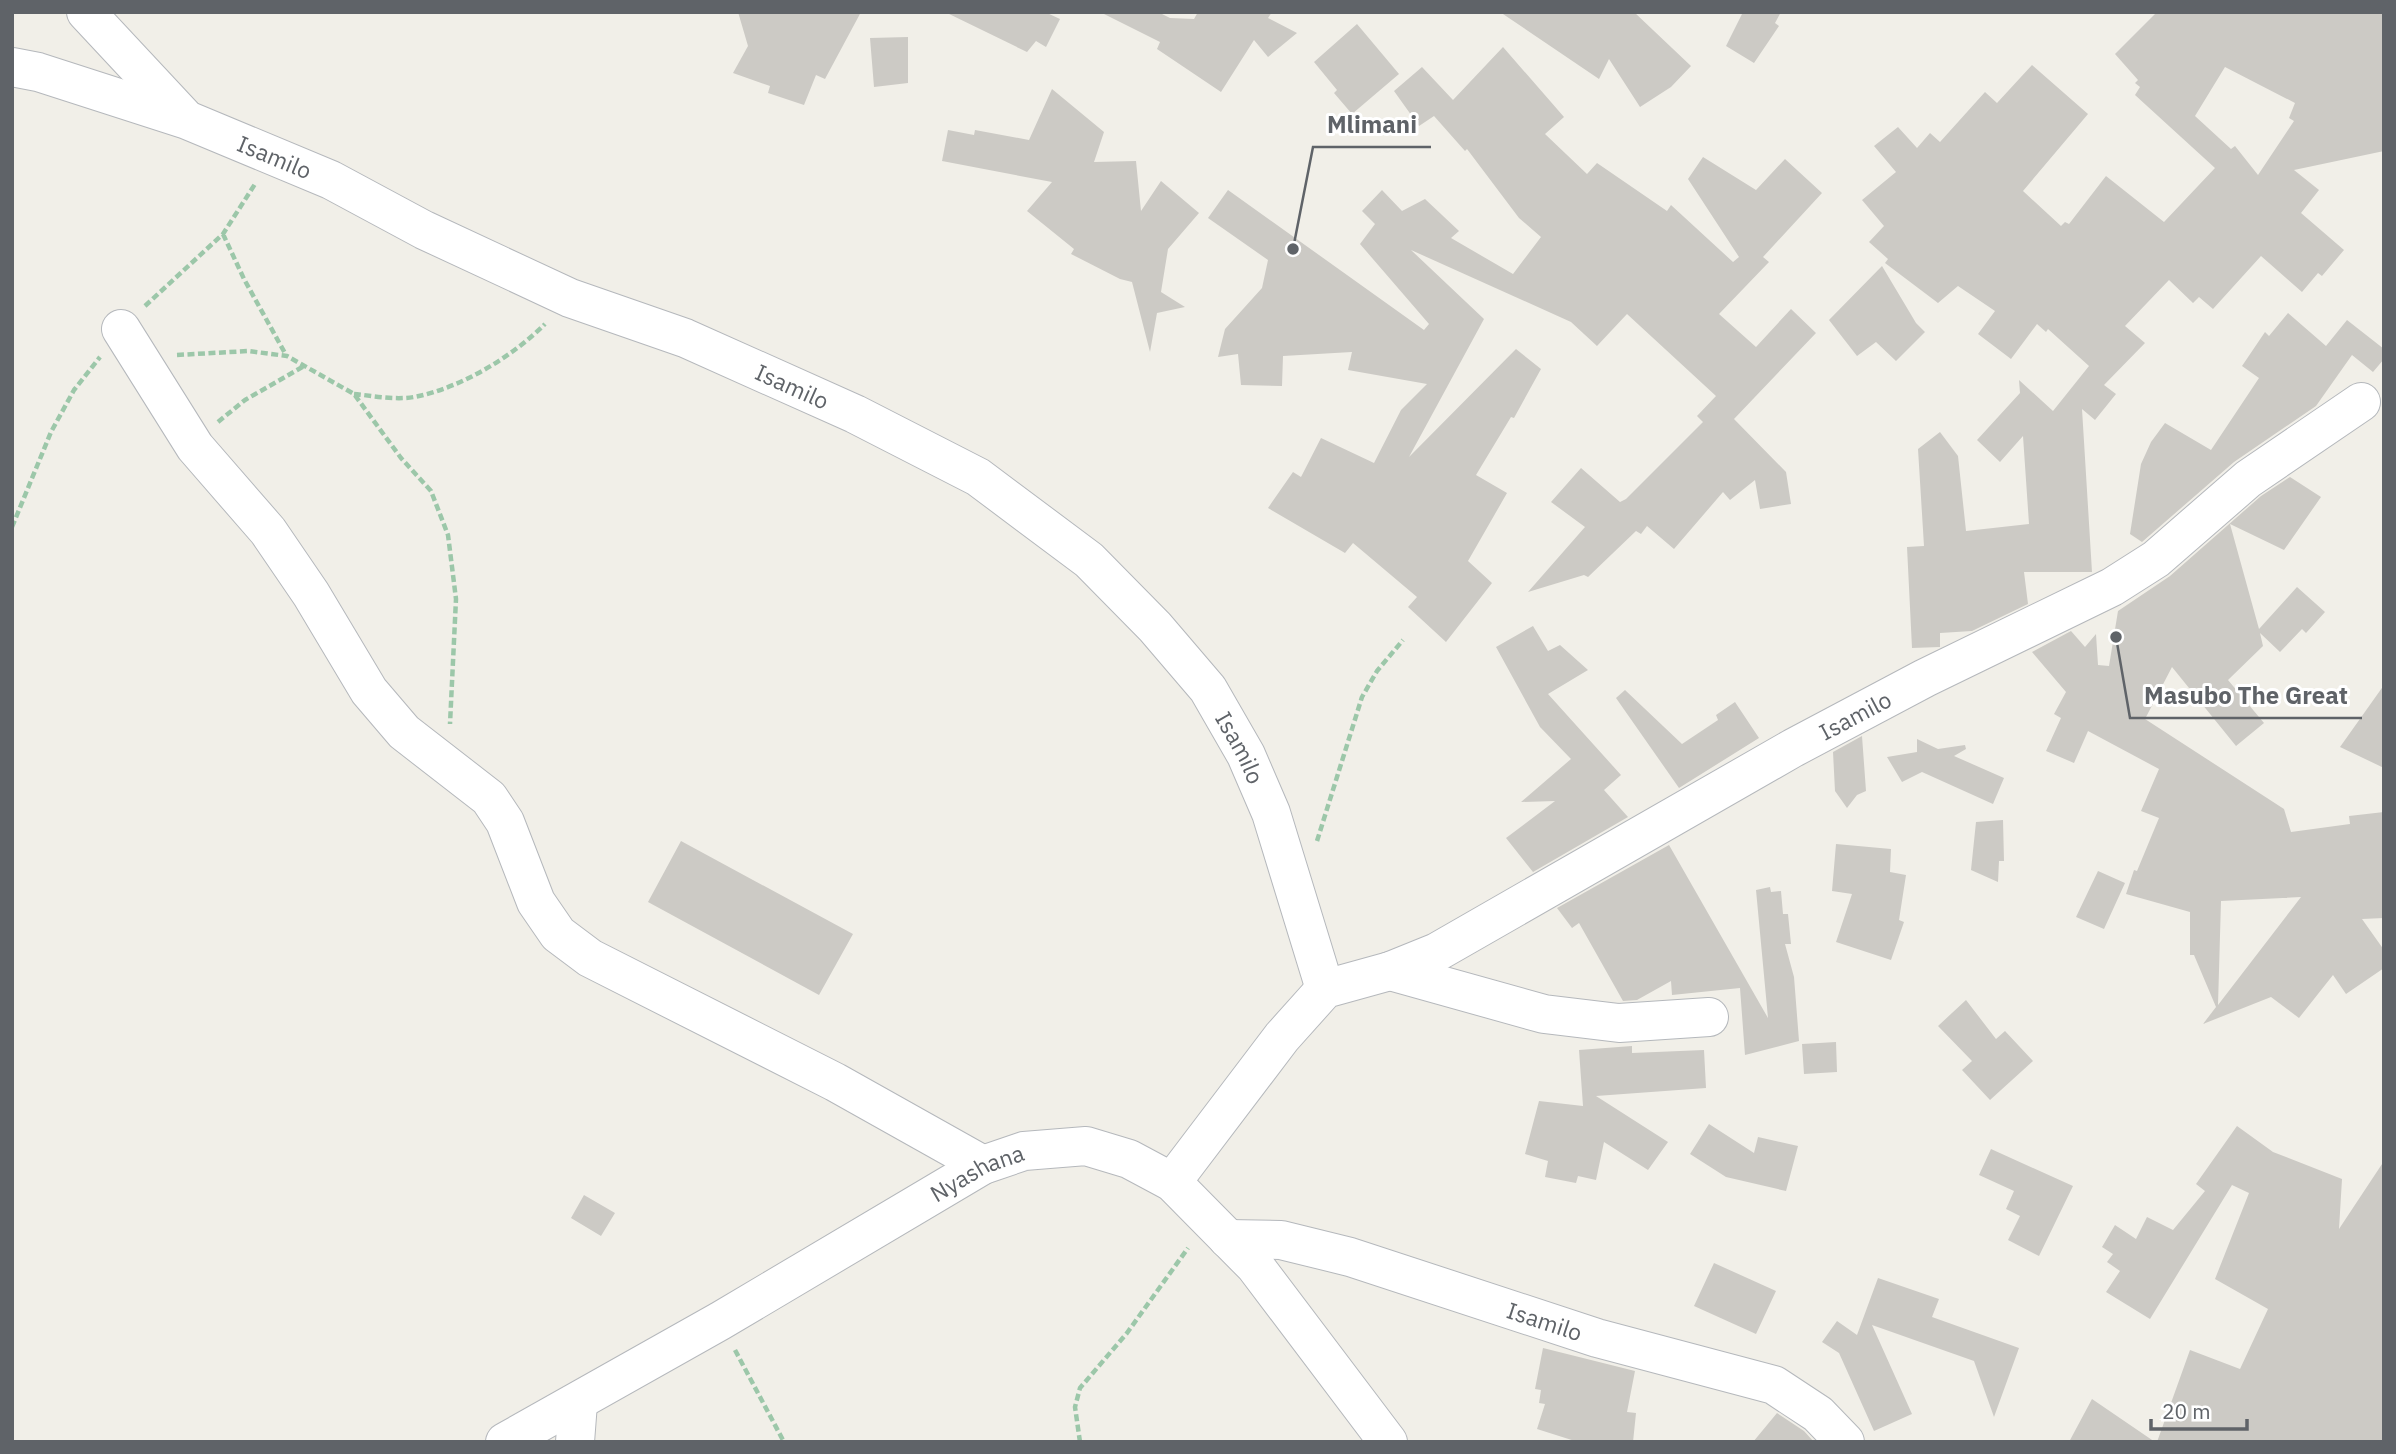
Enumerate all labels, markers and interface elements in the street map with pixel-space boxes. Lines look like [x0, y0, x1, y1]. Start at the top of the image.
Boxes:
callout: Mlimani [1313, 102, 1431, 147]
text: Mlimani [1327, 108, 1417, 140]
street label: Isamilo [233, 128, 316, 185]
street label: Isamilo [751, 356, 834, 416]
callout: Masubo The Great [2130, 673, 2362, 718]
text: Masubo The Great [2144, 679, 2348, 711]
street label: Isamilo [1814, 684, 1896, 747]
street label: Isamilo [1209, 706, 1272, 788]
street label: Nyashana [924, 1137, 1028, 1208]
street label: Isamilo [1503, 1294, 1586, 1347]
scale bar [2151, 1388, 2247, 1432]
text: 20 m [2162, 1397, 2211, 1425]

